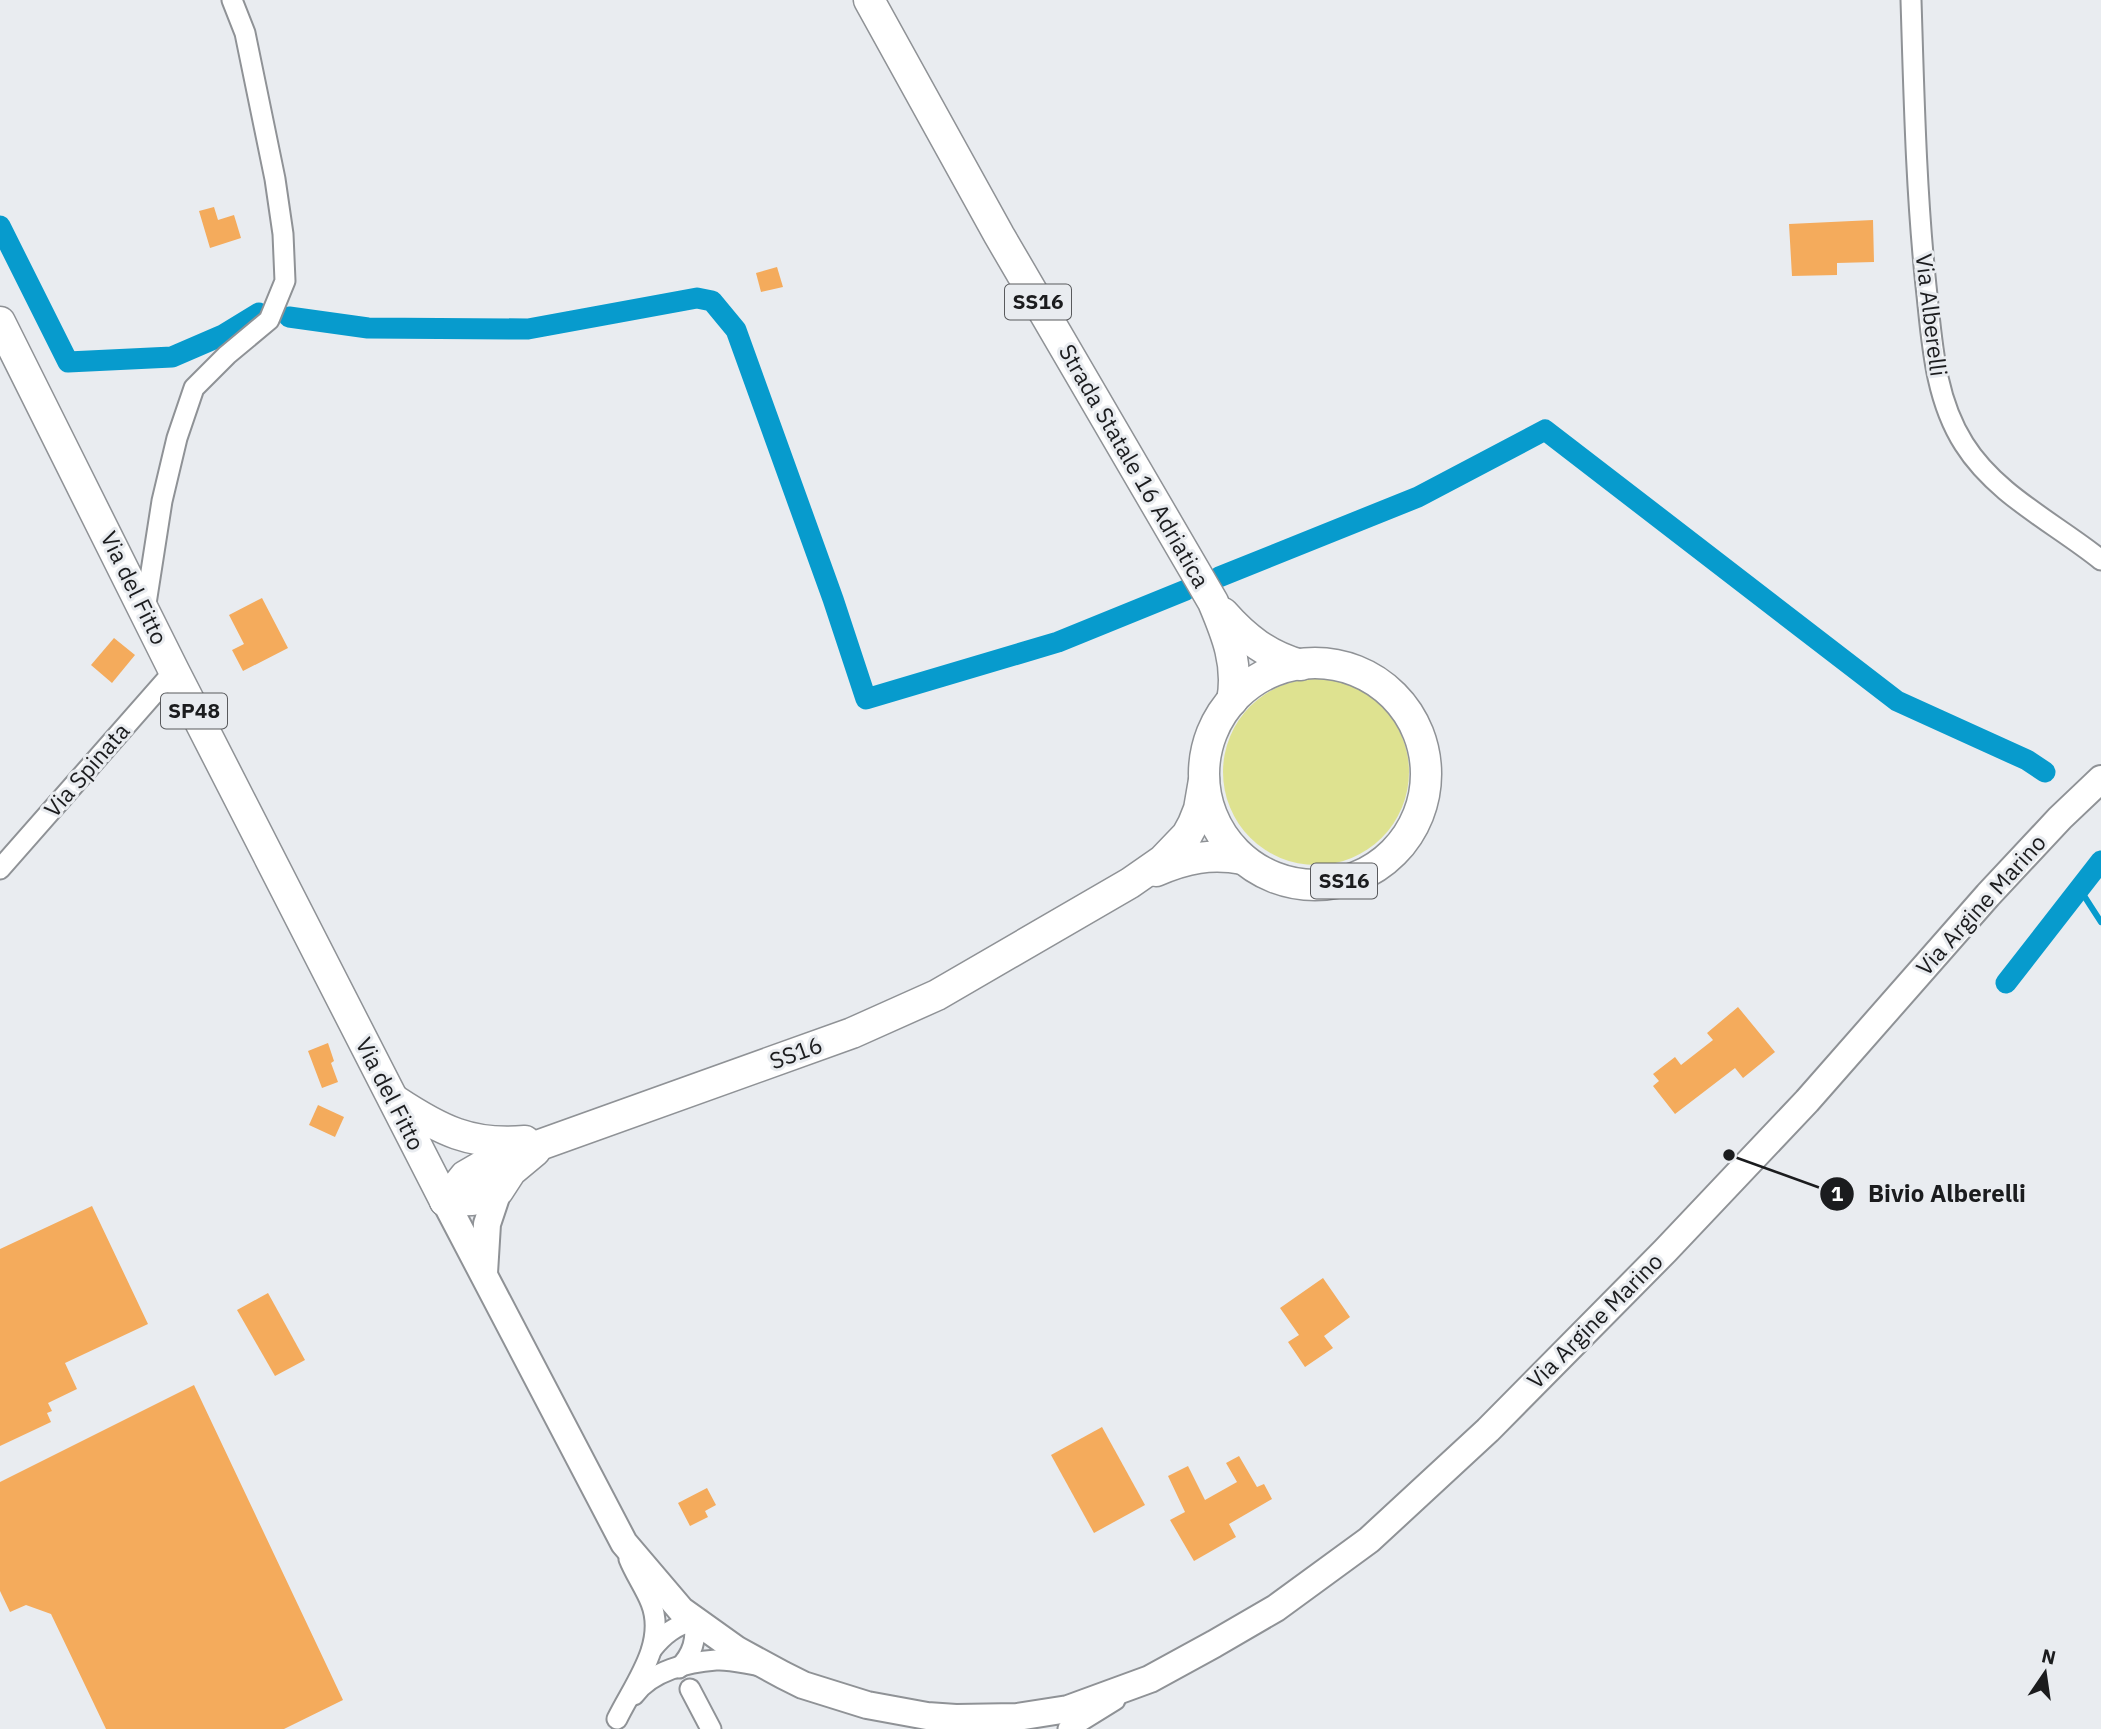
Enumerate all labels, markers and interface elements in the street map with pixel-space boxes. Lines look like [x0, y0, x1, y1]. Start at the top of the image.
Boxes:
street label: Via Alberelli [1910, 252, 1954, 378]
road number: SS16 [1005, 284, 1071, 320]
street label: Strada Statale 16 Adriatica [1053, 338, 1217, 593]
street label: Via del Fitto [95, 526, 175, 649]
road number: SP48 [161, 694, 227, 728]
street label: Via Spinata [37, 716, 135, 823]
street label: Via Argine Marino [1909, 827, 2052, 981]
road number: SS16 [1311, 864, 1377, 898]
street label: SS16 [765, 1029, 826, 1075]
street label: Via del Fitto [350, 1032, 432, 1155]
callout: Bivio Alberelli [1819, 1171, 2040, 1216]
text: Bivio Alberelli [1868, 1177, 2026, 1209]
text: 1 [1831, 1179, 1844, 1207]
street label: Via Argine Marino [1520, 1246, 1669, 1395]
north arrow [2010, 1638, 2080, 1708]
text: N [2039, 1643, 2058, 1670]

